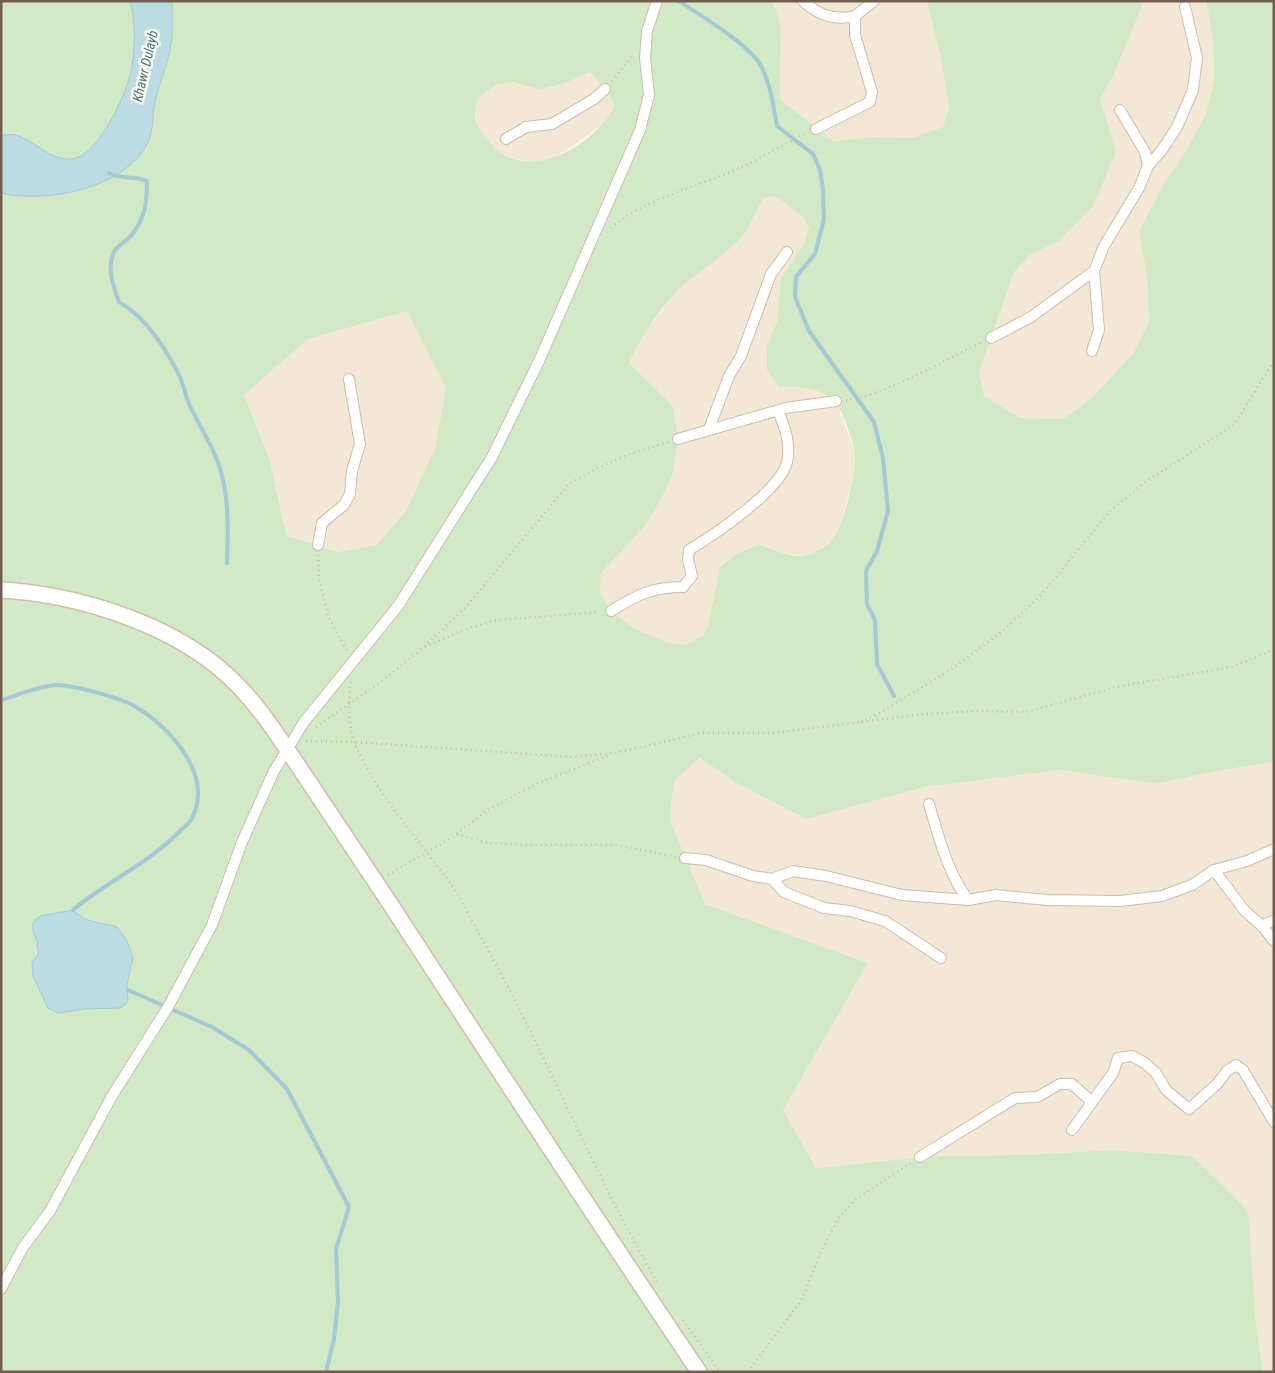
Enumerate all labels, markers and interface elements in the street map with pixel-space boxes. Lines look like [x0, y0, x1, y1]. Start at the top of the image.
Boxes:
water label: Khawr Dulayb [129, 28, 161, 103]

